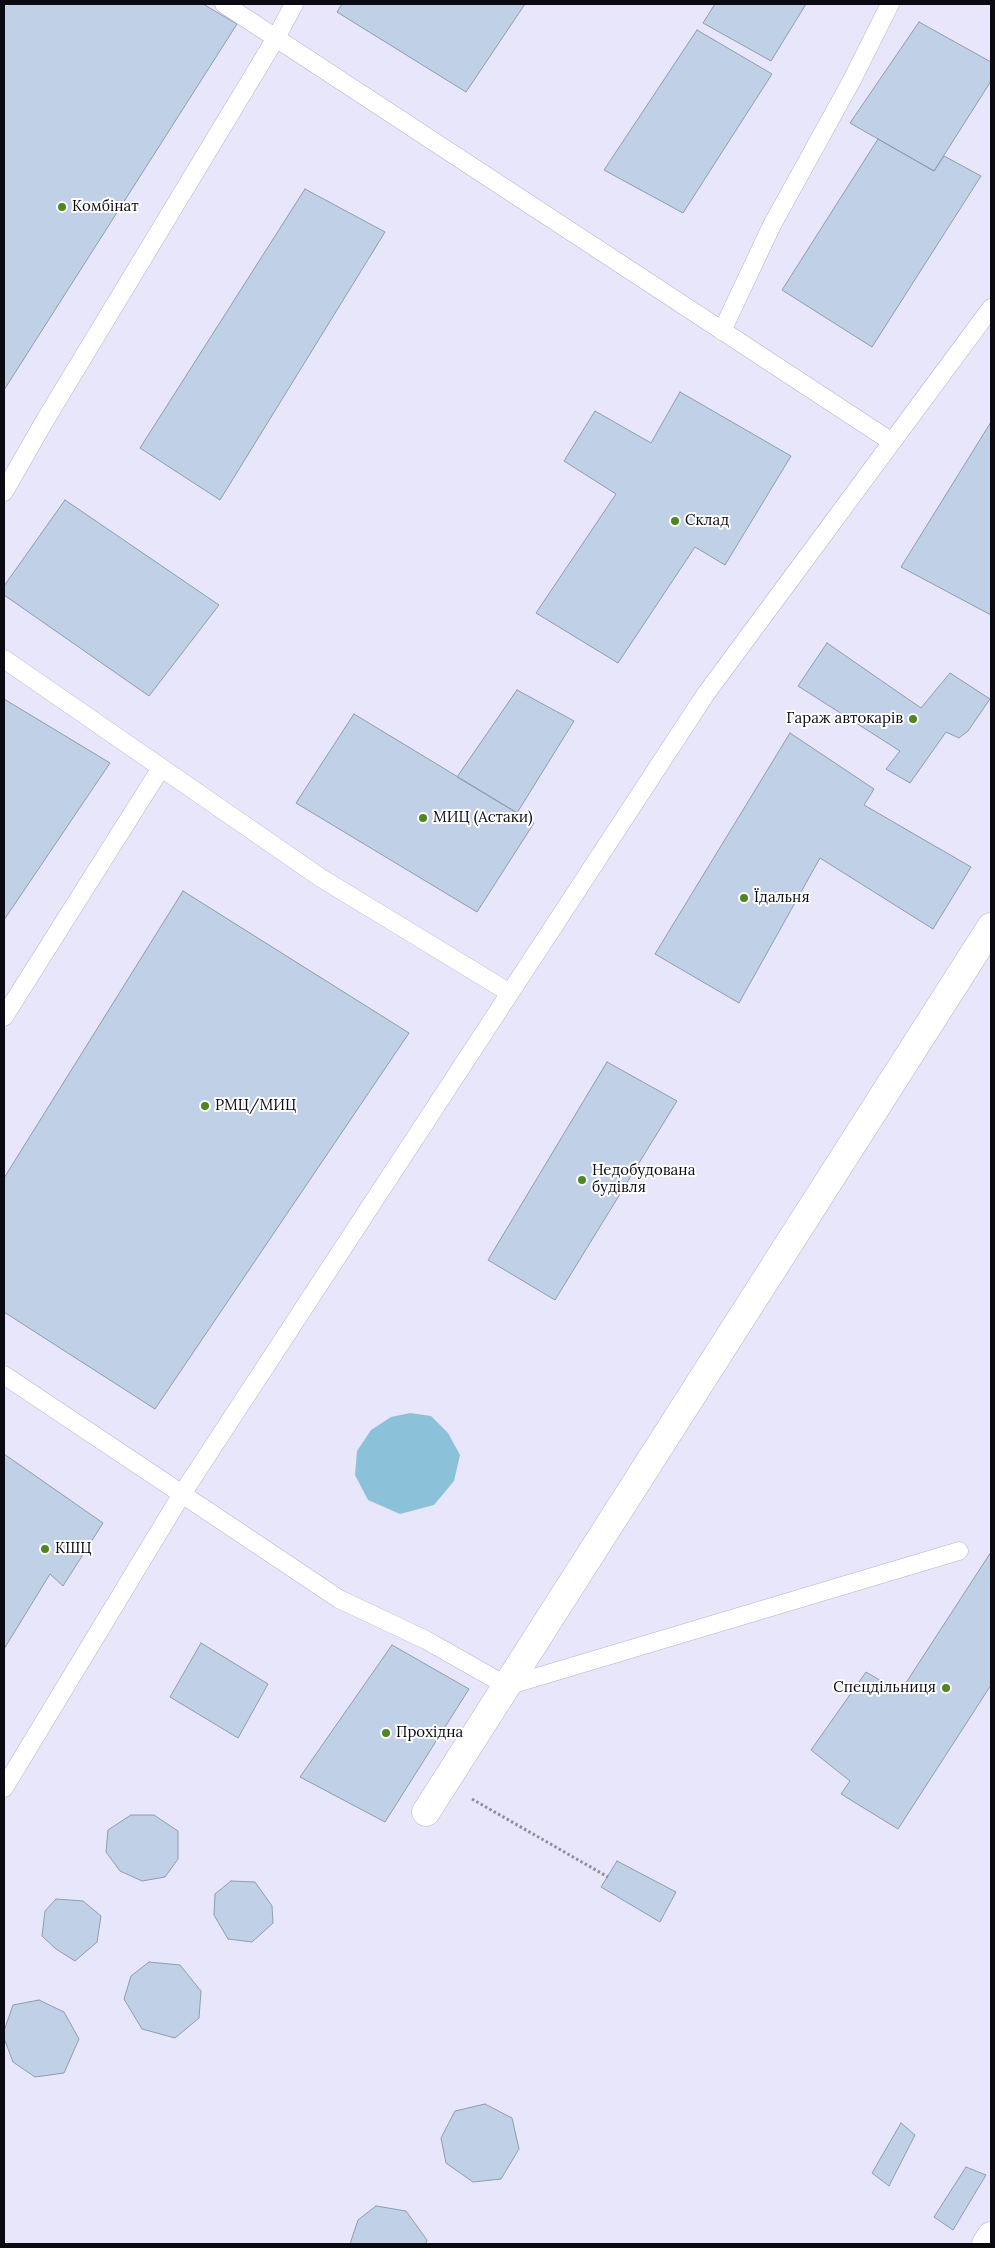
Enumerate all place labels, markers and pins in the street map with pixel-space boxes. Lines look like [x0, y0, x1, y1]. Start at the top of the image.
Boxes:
place label: Комбінат [72, 198, 139, 216]
marker: Комбінат [56, 201, 68, 213]
place label: Склад [685, 512, 729, 530]
marker: Склад [669, 515, 681, 527]
place label: Гараж автокарів [786, 710, 903, 728]
marker: Гараж автокарів [907, 713, 919, 725]
place label: МИЦ (Астаки) [433, 809, 532, 827]
marker: МИЦ (Астаки) [417, 812, 429, 824]
place label: Їдальня [754, 889, 810, 907]
marker: Їдальня [738, 892, 750, 904]
place label: РМЦ/МИЦ [215, 1097, 296, 1115]
marker: РМЦ/МИЦ [199, 1100, 211, 1112]
place label: Недобудована будівля [592, 1162, 695, 1197]
marker: Недобудована будівля [576, 1174, 588, 1186]
place label: КШЦ [55, 1540, 92, 1558]
marker: КШЦ [39, 1543, 51, 1555]
place label: Спецдільниця [833, 1679, 936, 1697]
marker: Спецдільниця [940, 1682, 952, 1694]
place label: Прохідна [396, 1724, 463, 1742]
marker: Прохідна [380, 1727, 392, 1739]

